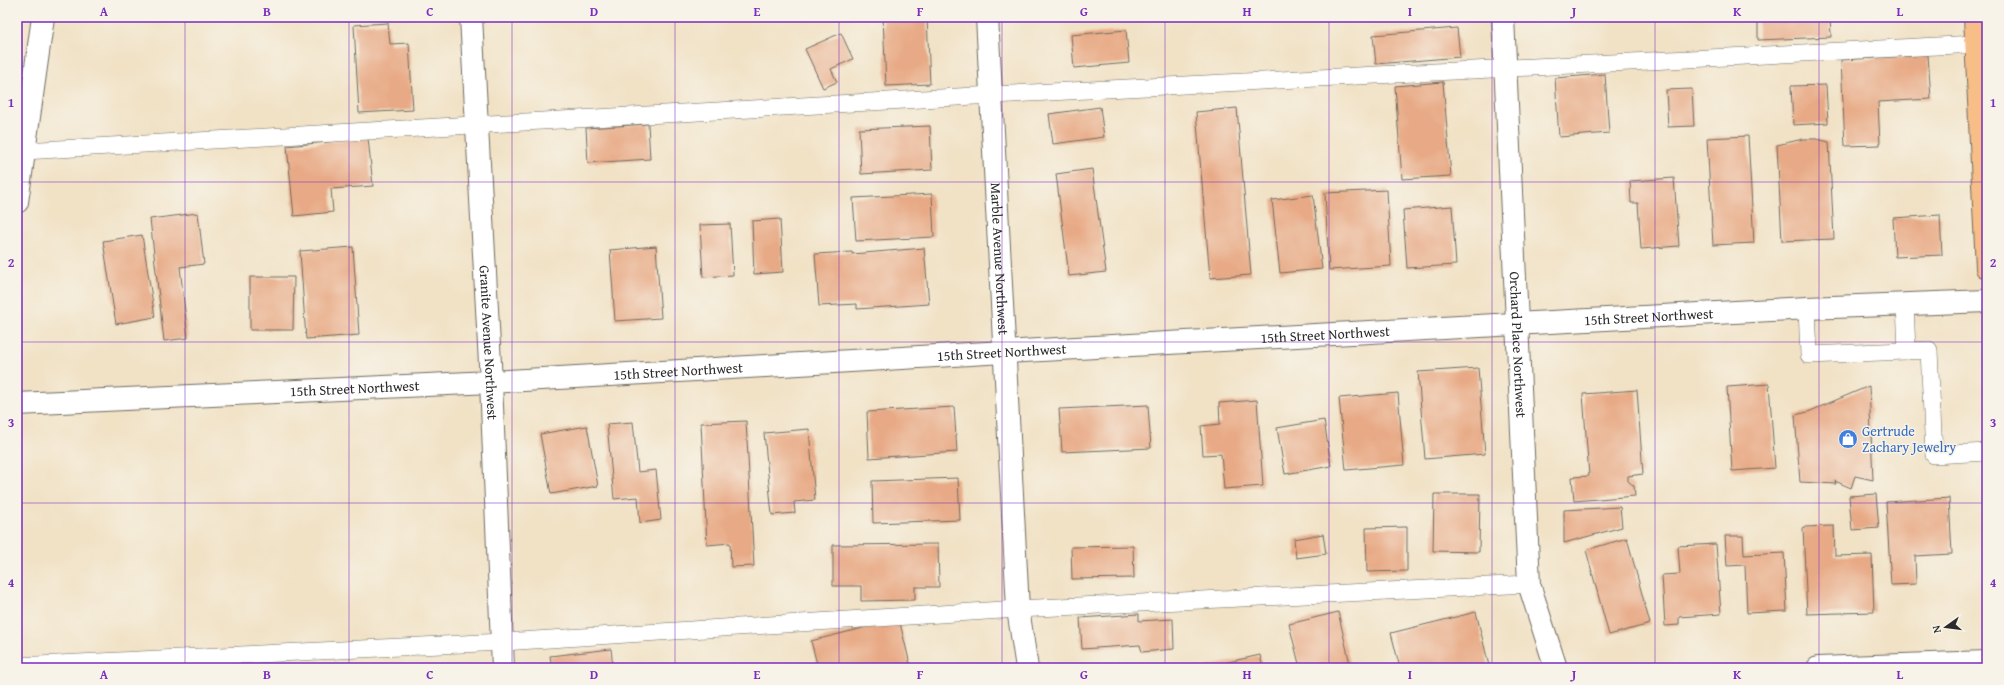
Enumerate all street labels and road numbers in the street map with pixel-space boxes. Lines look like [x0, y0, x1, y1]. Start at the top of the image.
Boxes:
street label: Marble Avenue Northwest [986, 182, 1014, 335]
street label: Granite Avenue Northwest [475, 265, 503, 420]
street label: Orchard Place Northwest [1505, 271, 1531, 418]
street label: 15th Street Northwest [1583, 303, 1714, 330]
street label: 15th Street Northwest [1260, 321, 1390, 348]
street label: 15th Street Northwest [936, 339, 1067, 366]
street label: 15th Street Northwest [613, 357, 744, 385]
street label: 15th Street Northwest [289, 375, 420, 401]

